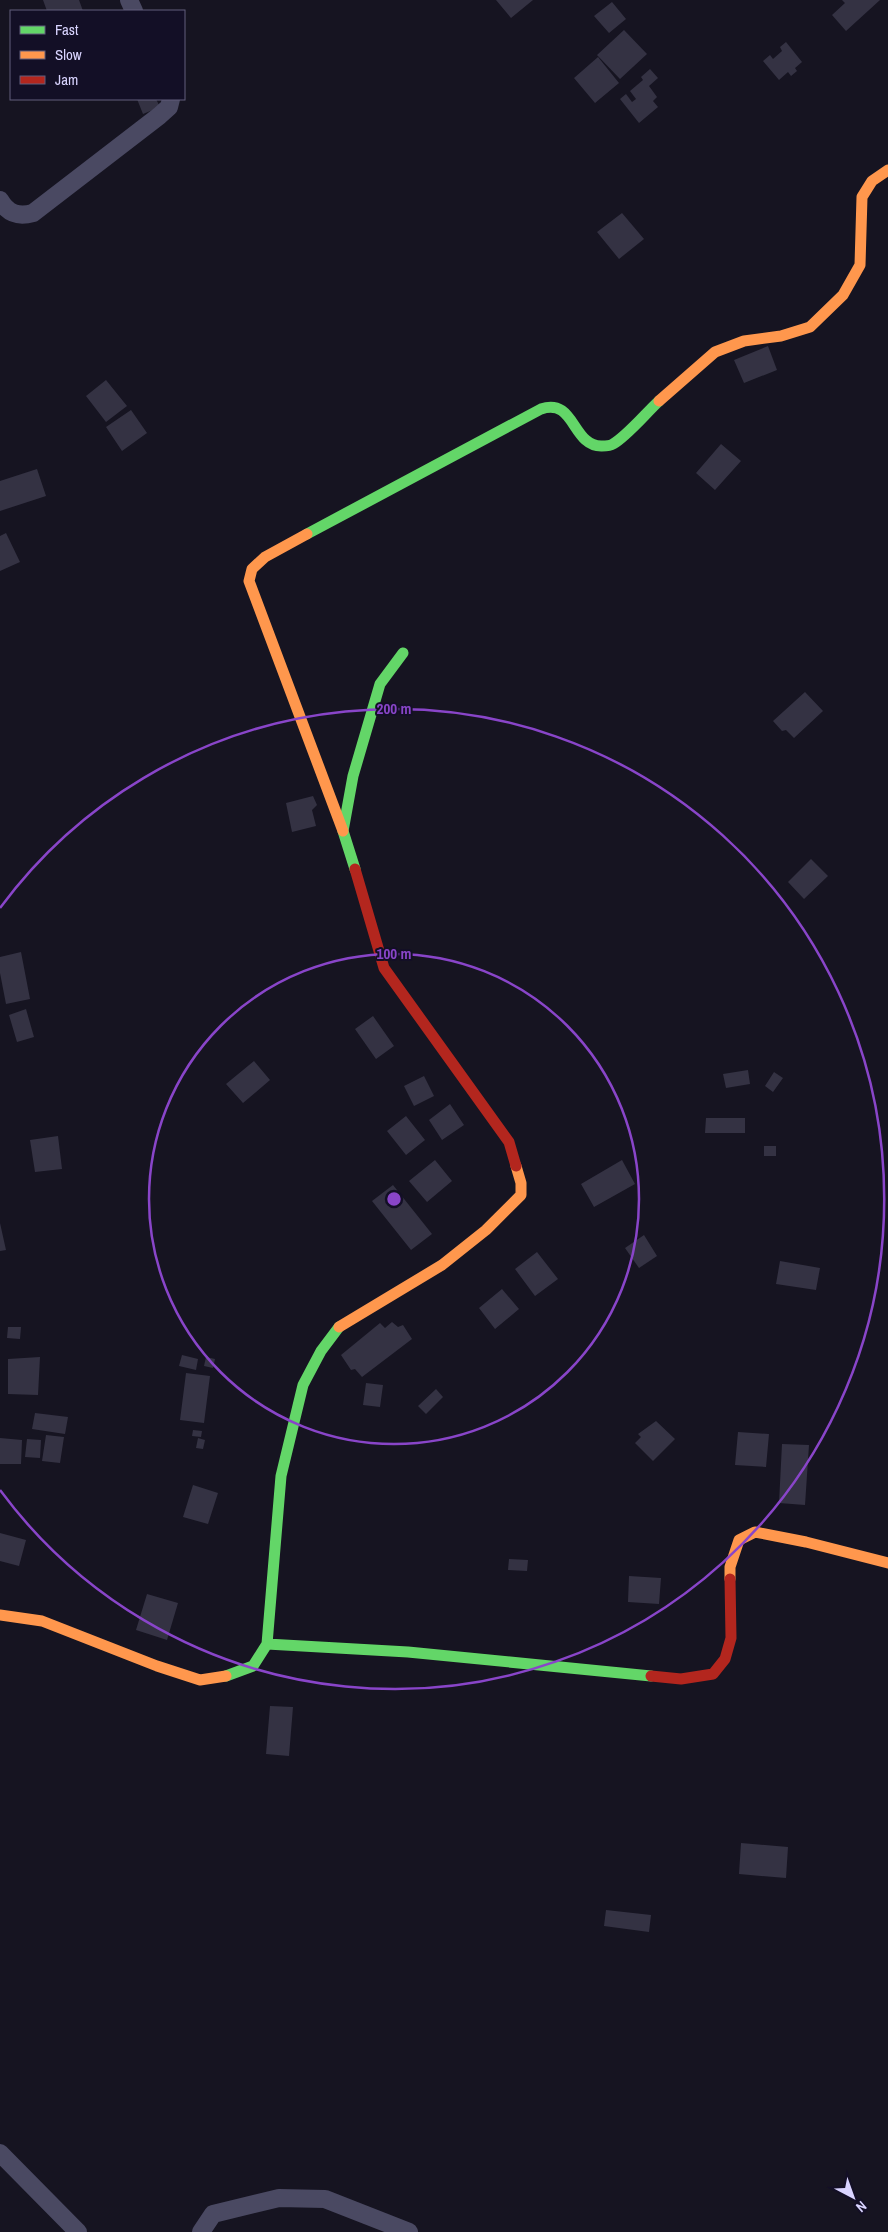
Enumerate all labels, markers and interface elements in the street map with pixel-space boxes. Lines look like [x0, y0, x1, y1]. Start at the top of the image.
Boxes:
legend [10, 10, 185, 100]
text: Fast [55, 19, 79, 40]
text: Slow [55, 44, 82, 65]
text: Jam [55, 69, 78, 90]
text: 200 m [377, 698, 411, 719]
text: 100 m [377, 943, 411, 964]
centre of rings [385, 1190, 403, 1208]
north arrow [828, 2172, 878, 2222]
text: N [852, 2197, 871, 2216]

